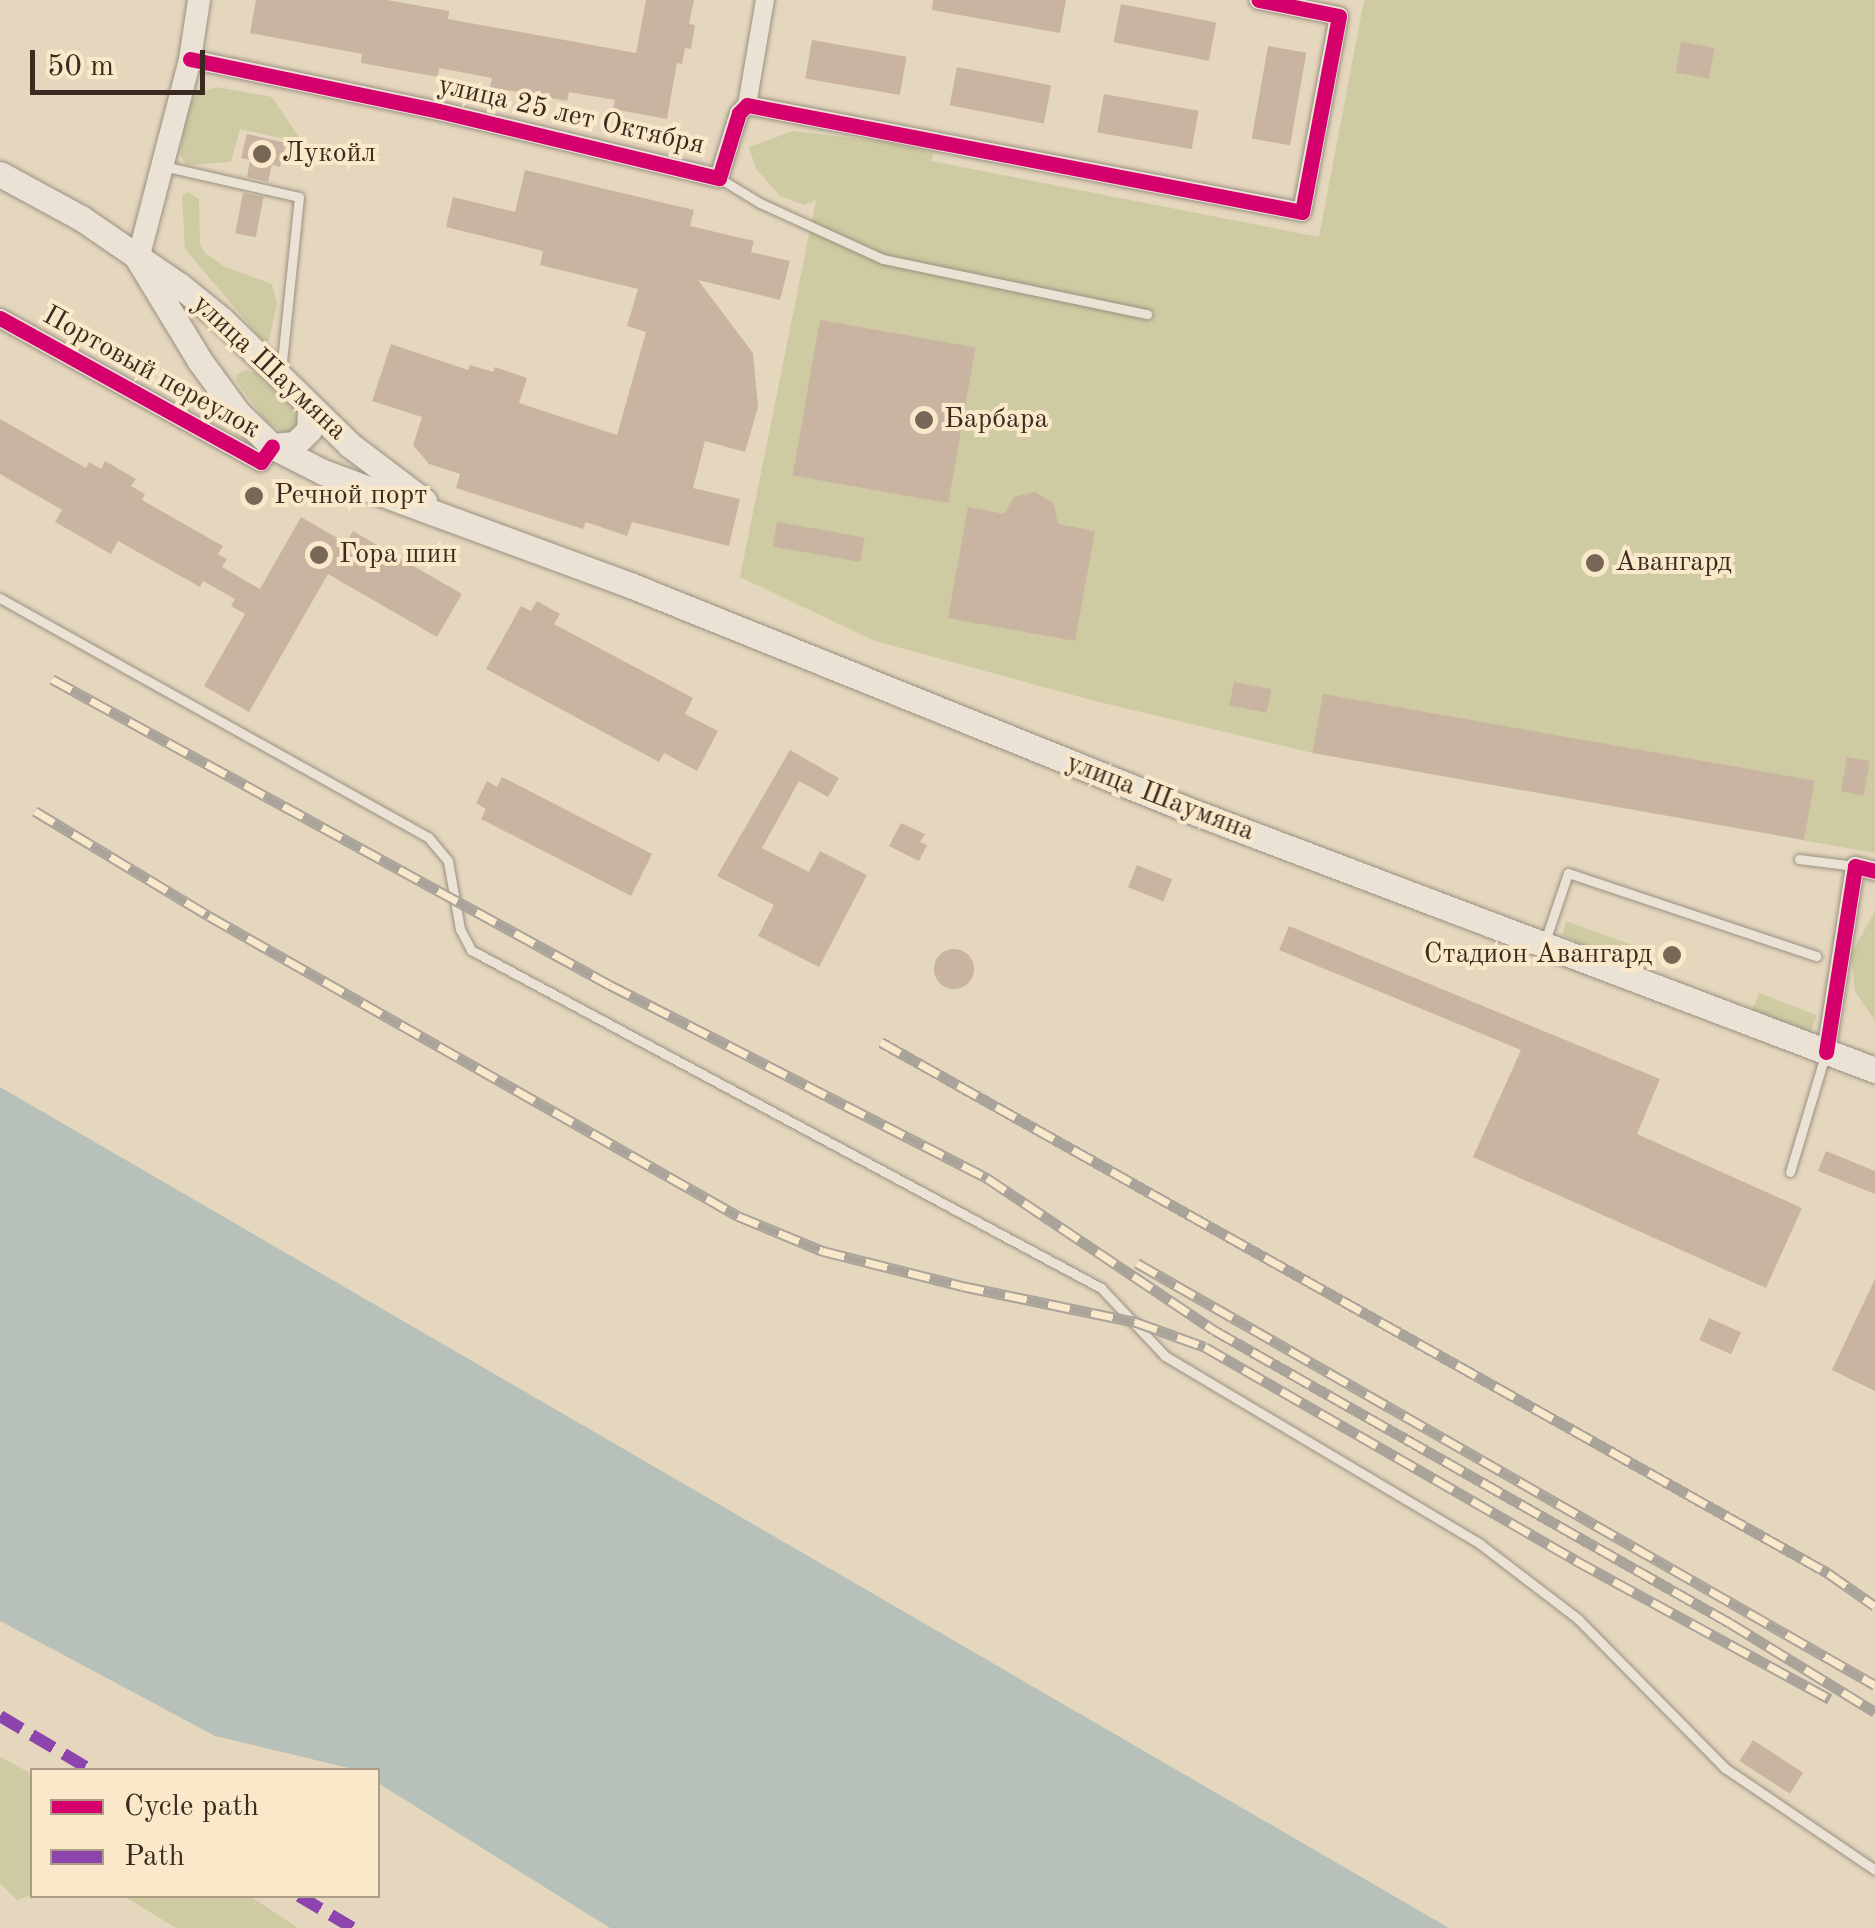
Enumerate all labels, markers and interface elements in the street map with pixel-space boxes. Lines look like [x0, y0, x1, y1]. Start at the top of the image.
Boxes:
scale bar [35, 30, 210, 92]
text: 50 m [47, 52, 114, 82]
street label: улица 25 лет Октября [435, 69, 707, 163]
place label: Лукойл [282, 137, 376, 171]
marker: Лукойл [251, 143, 273, 165]
street label: улица Шаумяна [185, 288, 353, 448]
street label: Портовый переулок [36, 299, 266, 447]
place label: Барбара [944, 403, 1048, 437]
marker: Барбара [913, 409, 935, 431]
place label: Речной порт [274, 479, 427, 513]
marker: Речной порт [243, 485, 265, 507]
place label: Гора шин [339, 538, 457, 572]
marker: Гора шин [308, 544, 330, 566]
place label: Авангард [1615, 546, 1732, 580]
marker: Авангард [1584, 552, 1606, 574]
street label: улица Шаумяна [1061, 747, 1259, 849]
place label: Стадион Авангард [1424, 938, 1652, 972]
marker: Стадион Авангард [1661, 944, 1683, 966]
legend [30, 1768, 380, 1898]
text: Cycle path [124, 1792, 259, 1822]
text: Path [124, 1842, 185, 1872]

